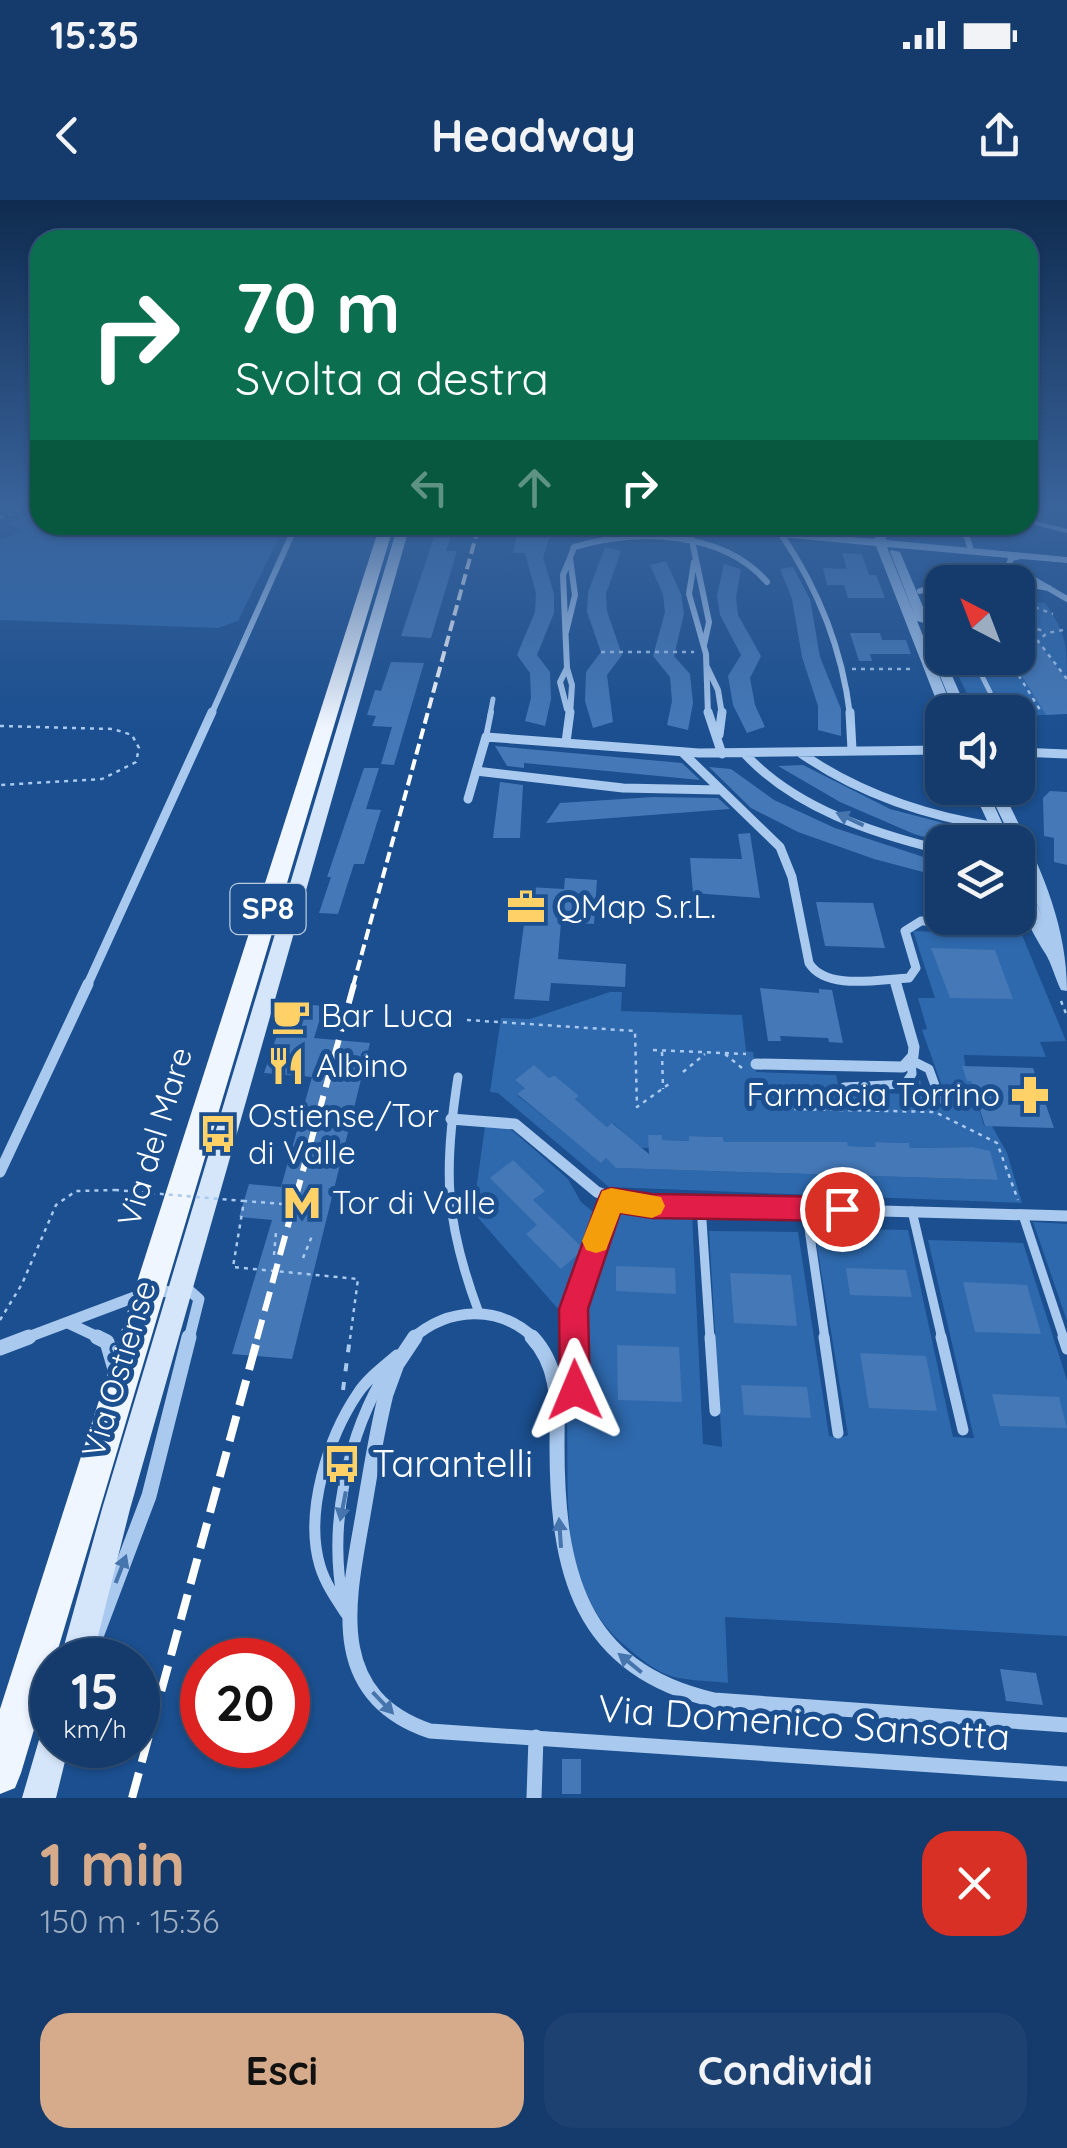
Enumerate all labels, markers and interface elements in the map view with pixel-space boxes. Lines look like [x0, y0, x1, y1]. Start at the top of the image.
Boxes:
text: 15:35 [50, 11, 139, 59]
text: Headway [431, 107, 636, 163]
icon: back [40, 108, 95, 163]
icon: share [972, 108, 1027, 163]
text: 70 m [235, 263, 401, 351]
icon: right [70, 270, 200, 400]
text: Svolta a destra [235, 350, 549, 406]
icon: left [402, 460, 457, 515]
icon: ahead [507, 460, 562, 515]
icon: right [612, 460, 667, 515]
north arrow [925, 565, 1035, 675]
map controls [925, 565, 1035, 935]
button: sound [925, 695, 1035, 805]
one-way arrow [835, 811, 864, 828]
button: layers [925, 825, 1035, 935]
road number: SP8 [230, 884, 306, 934]
office icon: QMap S.r.L. [505, 886, 547, 928]
place label: QMap S.r.L. [556, 886, 716, 926]
cafe icon: Bar Luca [270, 995, 312, 1037]
place label: Bar Luca [321, 995, 453, 1035]
street label: Via del Mare [108, 1042, 200, 1231]
restaurant icon: Albino [265, 1045, 307, 1087]
place label: Albino [316, 1045, 408, 1085]
place label: Farmacia Torrino [747, 1074, 1000, 1114]
pharmacy icon: Farmacia Torrino [1009, 1074, 1051, 1116]
place label: Ostiense/Tor di Valle [248, 1095, 439, 1172]
bus stop icon: Ostiense/Tor di Valle [197, 1113, 239, 1155]
pin [800, 1167, 885, 1252]
metro station icon: Tor di Valle [281, 1182, 323, 1224]
place label: Tor di Valle [332, 1182, 496, 1222]
icon: arrive [815, 1182, 870, 1237]
street label: Via Ostiense [72, 1275, 164, 1462]
position arrow [523, 1338, 627, 1442]
place label: Tarantelli [372, 1439, 533, 1487]
bus stop icon: Tarantelli [321, 1443, 363, 1485]
one-way arrow [334, 1491, 350, 1522]
one-way arrow [552, 1517, 568, 1549]
one-way arrow [114, 1553, 129, 1583]
speed limit sign: 20 [180, 1638, 310, 1768]
one-way arrow [617, 1653, 642, 1674]
text: 15 [71, 1659, 119, 1722]
street label: Via Domenico Sansotta [597, 1684, 1012, 1760]
one-way arrow [371, 1690, 394, 1714]
text: km/h [63, 1713, 127, 1744]
text: 1 min [40, 1826, 185, 1901]
button: close [922, 1831, 1027, 1936]
text: 150 m · 15:36 [40, 1901, 219, 1941]
button: Esci [40, 2013, 524, 2128]
button: Condividi [544, 2013, 1027, 2128]

